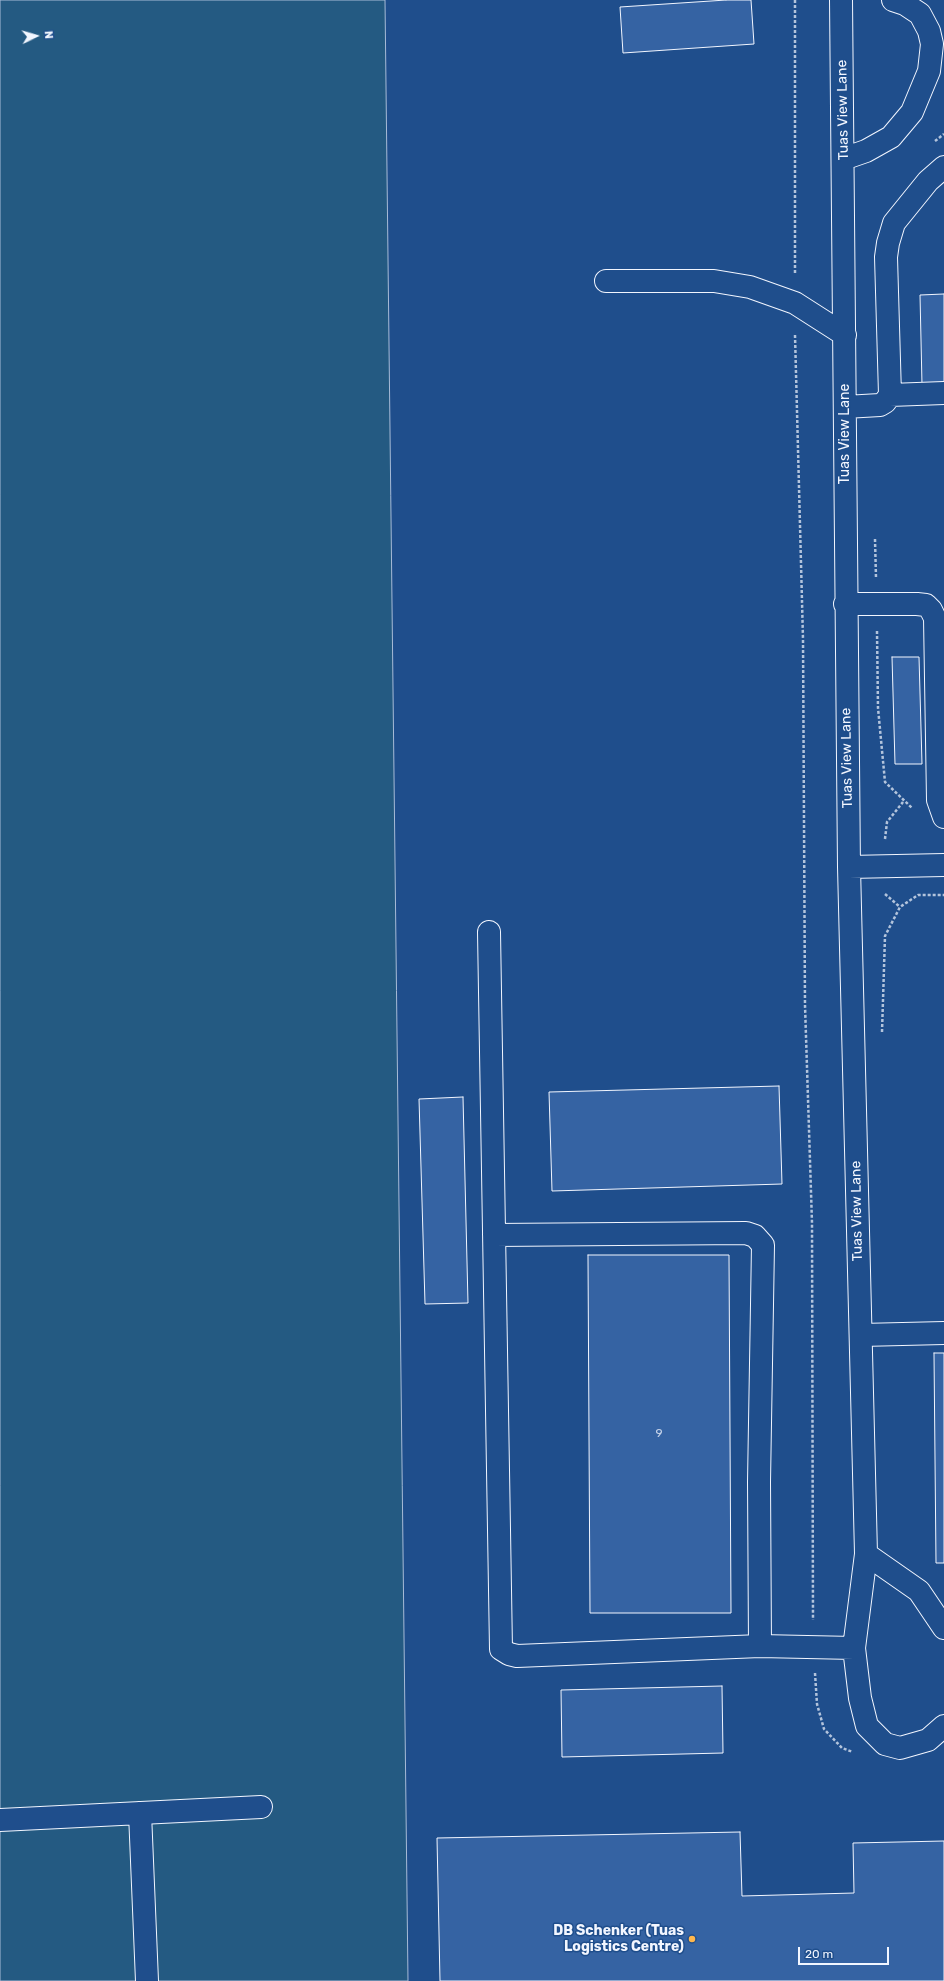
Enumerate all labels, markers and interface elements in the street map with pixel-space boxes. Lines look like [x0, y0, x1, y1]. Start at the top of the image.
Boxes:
north arrow [16, 16, 56, 56]
text: N [42, 30, 55, 39]
street label: Tuas View Lane [834, 60, 852, 160]
street label: Tuas View Lane [837, 384, 853, 484]
street label: Tuas View Lane [838, 708, 856, 808]
street label: Tuas View Lane [848, 1161, 866, 1261]
house number: 9 [655, 1427, 663, 1441]
place label: DB Schenker (Tuas Logistics Centre) [553, 1923, 684, 1956]
marker: DB Schenker (Tuas Logistics Centre) [687, 1934, 697, 1944]
scale bar [800, 1939, 891, 1965]
text: 20 m [805, 1947, 833, 1961]

